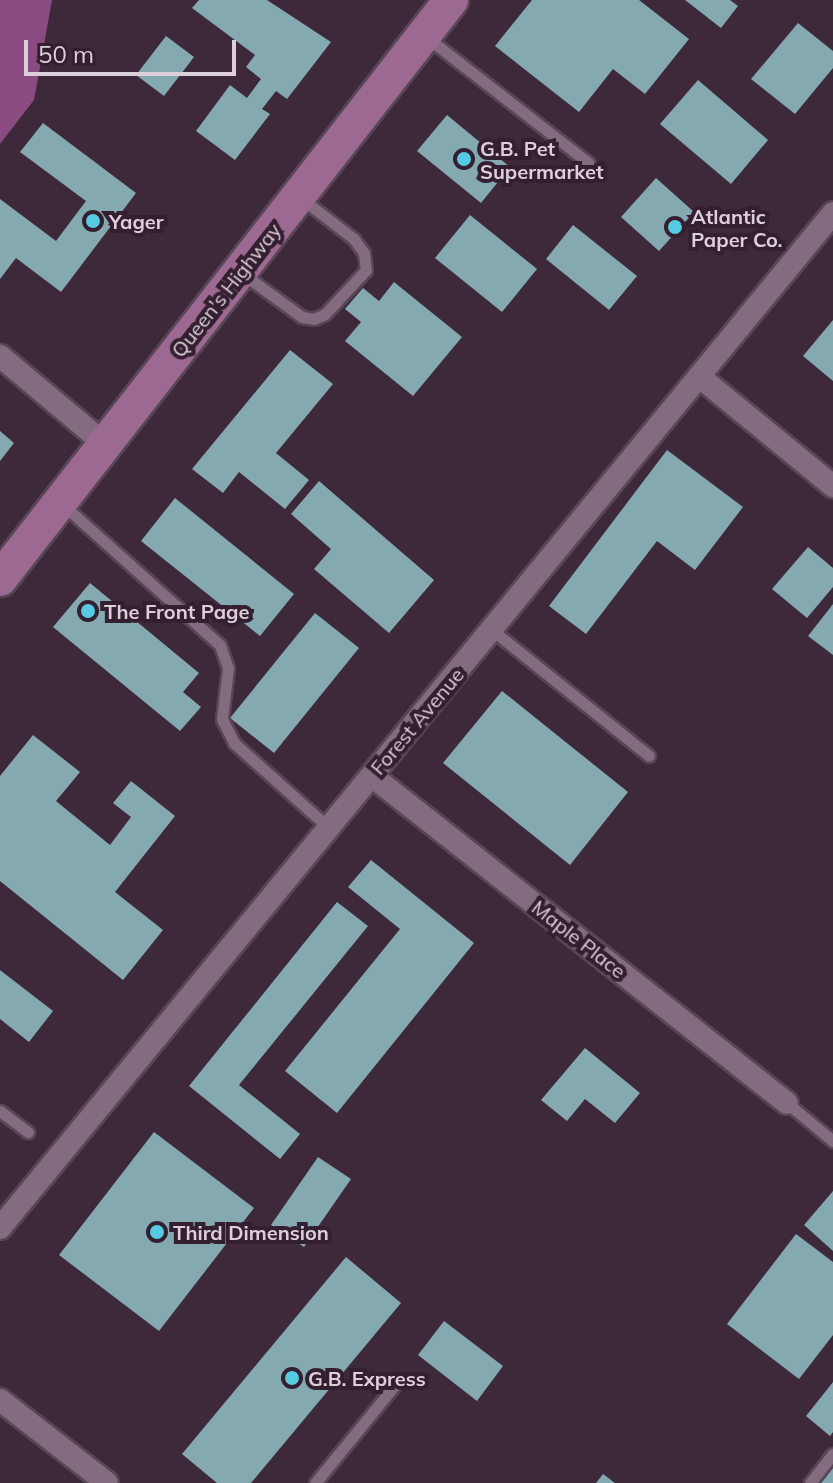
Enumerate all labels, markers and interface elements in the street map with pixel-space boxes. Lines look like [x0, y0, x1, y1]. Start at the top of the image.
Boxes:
scale bar [28, 24, 240, 74]
text: 50 m [38, 39, 94, 69]
place label: G.B. Pet Supermarket [480, 136, 604, 183]
marker: G.B. Pet Supermarket [455, 150, 473, 168]
place label: Atlantic Paper Co. [691, 204, 782, 251]
place label: Yager [109, 209, 164, 233]
marker: Yager [84, 212, 102, 230]
street label: Queen's Highway [166, 218, 286, 362]
marker: Atlantic Paper Co. [666, 218, 684, 236]
place label: The Front Page [104, 599, 249, 623]
marker: The Front Page [79, 602, 97, 620]
street label: Forest Avenue [365, 663, 469, 779]
street label: Maple Place [527, 895, 631, 983]
place label: Third Dimension [173, 1220, 329, 1244]
marker: Third Dimension [148, 1223, 166, 1241]
place label: G.B. Express [308, 1366, 426, 1390]
marker: G.B. Express [283, 1369, 301, 1387]

